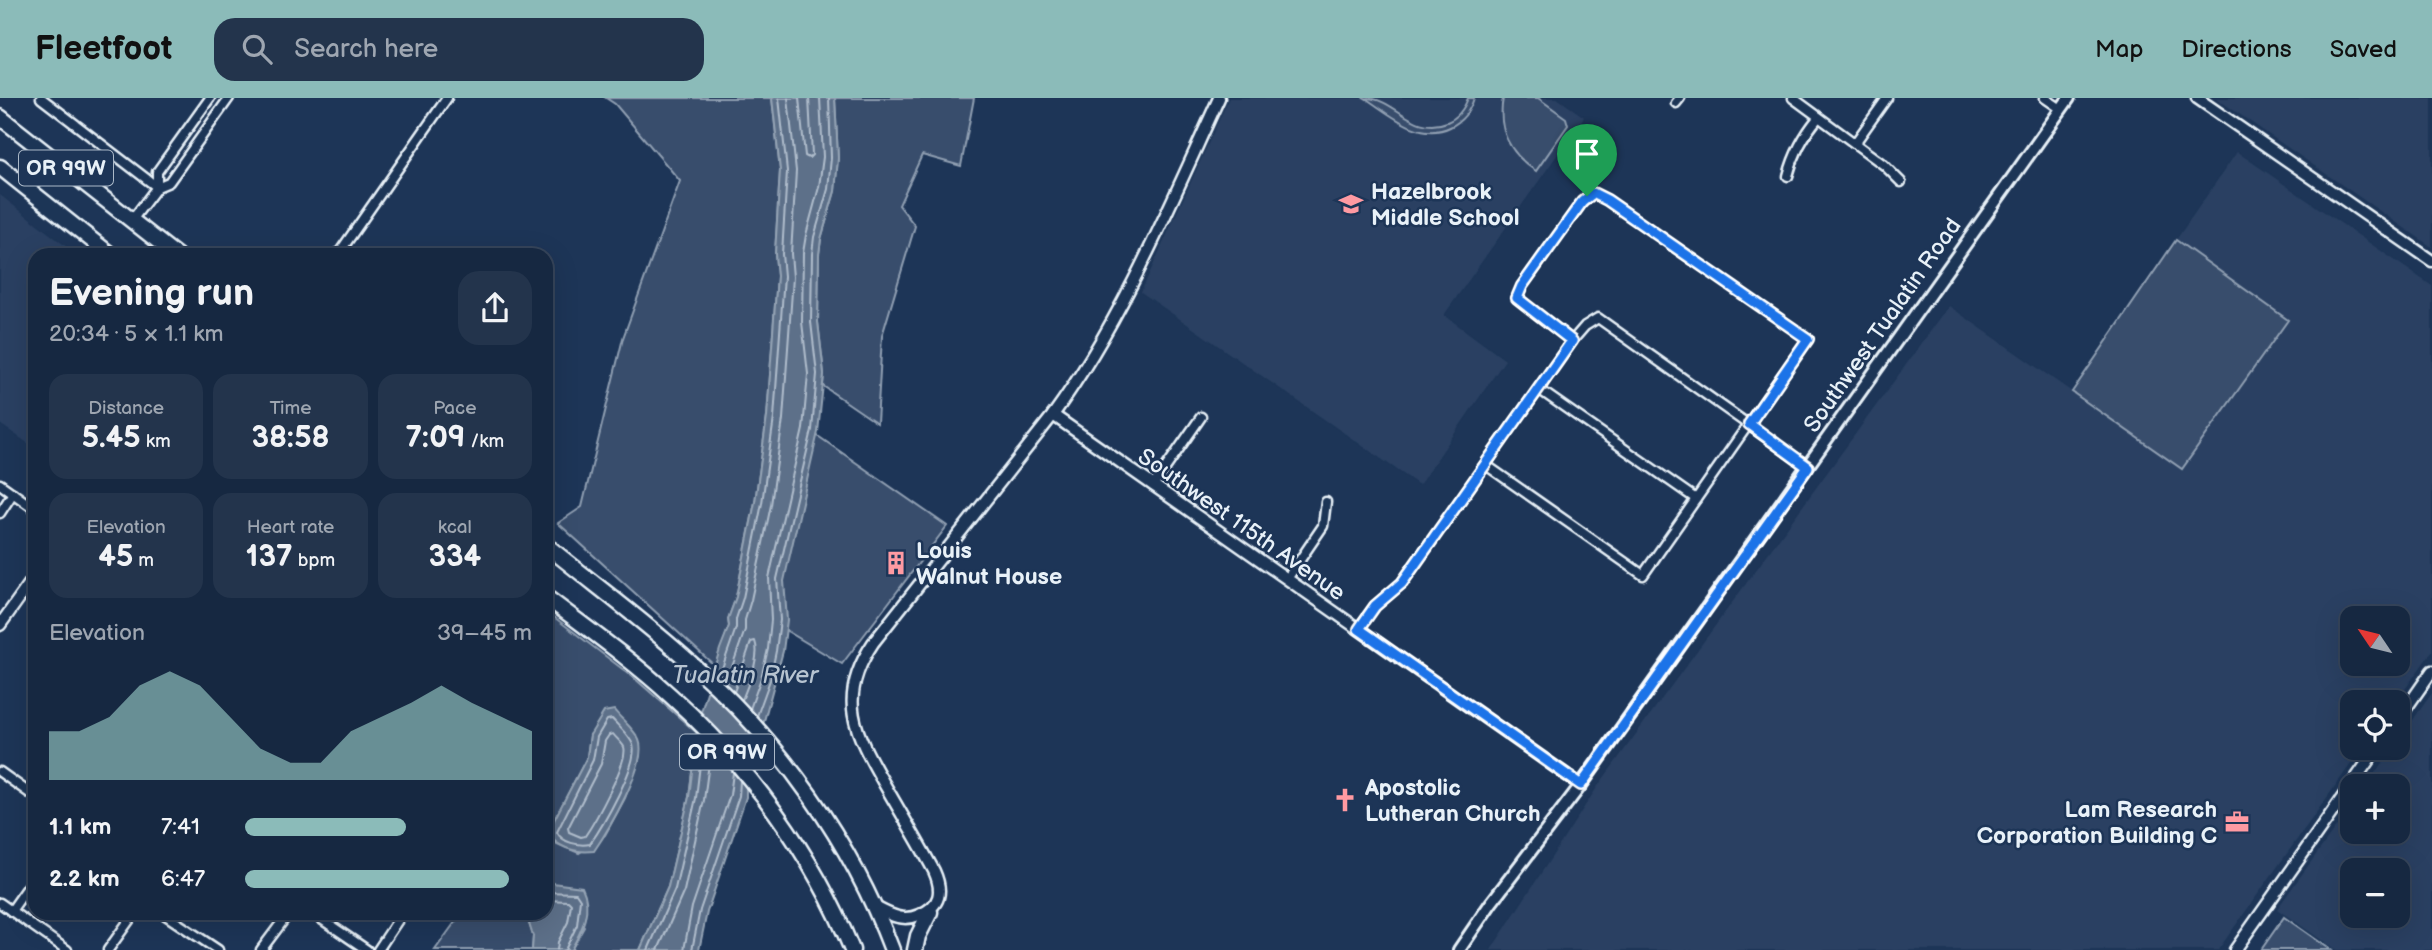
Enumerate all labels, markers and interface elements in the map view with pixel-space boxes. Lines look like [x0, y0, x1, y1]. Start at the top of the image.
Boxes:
search box [214, 18, 704, 81]
text: Fleetfoot [35, 29, 172, 69]
icon: search [238, 30, 276, 68]
text: Search here [294, 34, 438, 65]
text: Map [2095, 35, 2143, 64]
text: Directions [2181, 35, 2292, 64]
text: Saved [2330, 35, 2397, 64]
pin [1557, 124, 1617, 196]
icon: arrive [1568, 135, 1606, 173]
road number: OR 99W [19, 150, 113, 186]
place label: Hazelbrook Middle School [1371, 178, 1520, 232]
school or university icon: Hazelbrook Middle School [1337, 190, 1365, 218]
street label: Southwest Tualatin Road [1798, 213, 1967, 438]
text: Evening run [49, 271, 254, 316]
button: share [458, 271, 532, 345]
text: 20:34 · 5 × 1.1 km [49, 320, 224, 348]
text: Distance [88, 397, 164, 420]
text: Time [269, 397, 312, 420]
text: Pace [433, 397, 476, 420]
text: 5.45 [82, 420, 141, 456]
text: 38:58 [251, 420, 330, 456]
text: 7:09 [405, 420, 465, 456]
text: km [141, 430, 171, 453]
text: /km [465, 430, 504, 453]
street label: Southwest 115th Avenue [1132, 443, 1351, 607]
text: Elevation [87, 516, 166, 539]
text: Heart rate [247, 516, 334, 539]
text: kcal [438, 516, 472, 539]
place label: Louis Walnut House [916, 537, 1062, 591]
text: 45 [98, 539, 133, 575]
text: 137 [246, 539, 293, 575]
text: 334 [428, 539, 481, 575]
text: m [133, 549, 154, 572]
text: bpm [293, 549, 335, 572]
building icon: Louis Walnut House [882, 549, 910, 577]
north arrow [2340, 606, 2410, 676]
map controls [2340, 606, 2410, 928]
text: Elevation [49, 619, 145, 647]
text: 39–45 m [437, 619, 532, 647]
water label: Tualatin River [672, 661, 820, 690]
button: locate [2340, 690, 2410, 760]
road number: OR 99W [680, 734, 774, 770]
place label: Apostolic Lutheran Church [1364, 774, 1540, 828]
button: + [2340, 774, 2410, 844]
church icon: Apostolic Lutheran Church [1331, 786, 1359, 814]
place label: Lam Research Corporation Building C [1977, 796, 2217, 850]
office icon: Lam Research Corporation Building C [2223, 808, 2251, 836]
text: 1.1 km [49, 813, 111, 841]
text: 7:41 [161, 813, 200, 841]
button: − [2340, 858, 2410, 928]
text: 2.2 km [49, 865, 120, 893]
text: 6:47 [161, 865, 205, 893]

